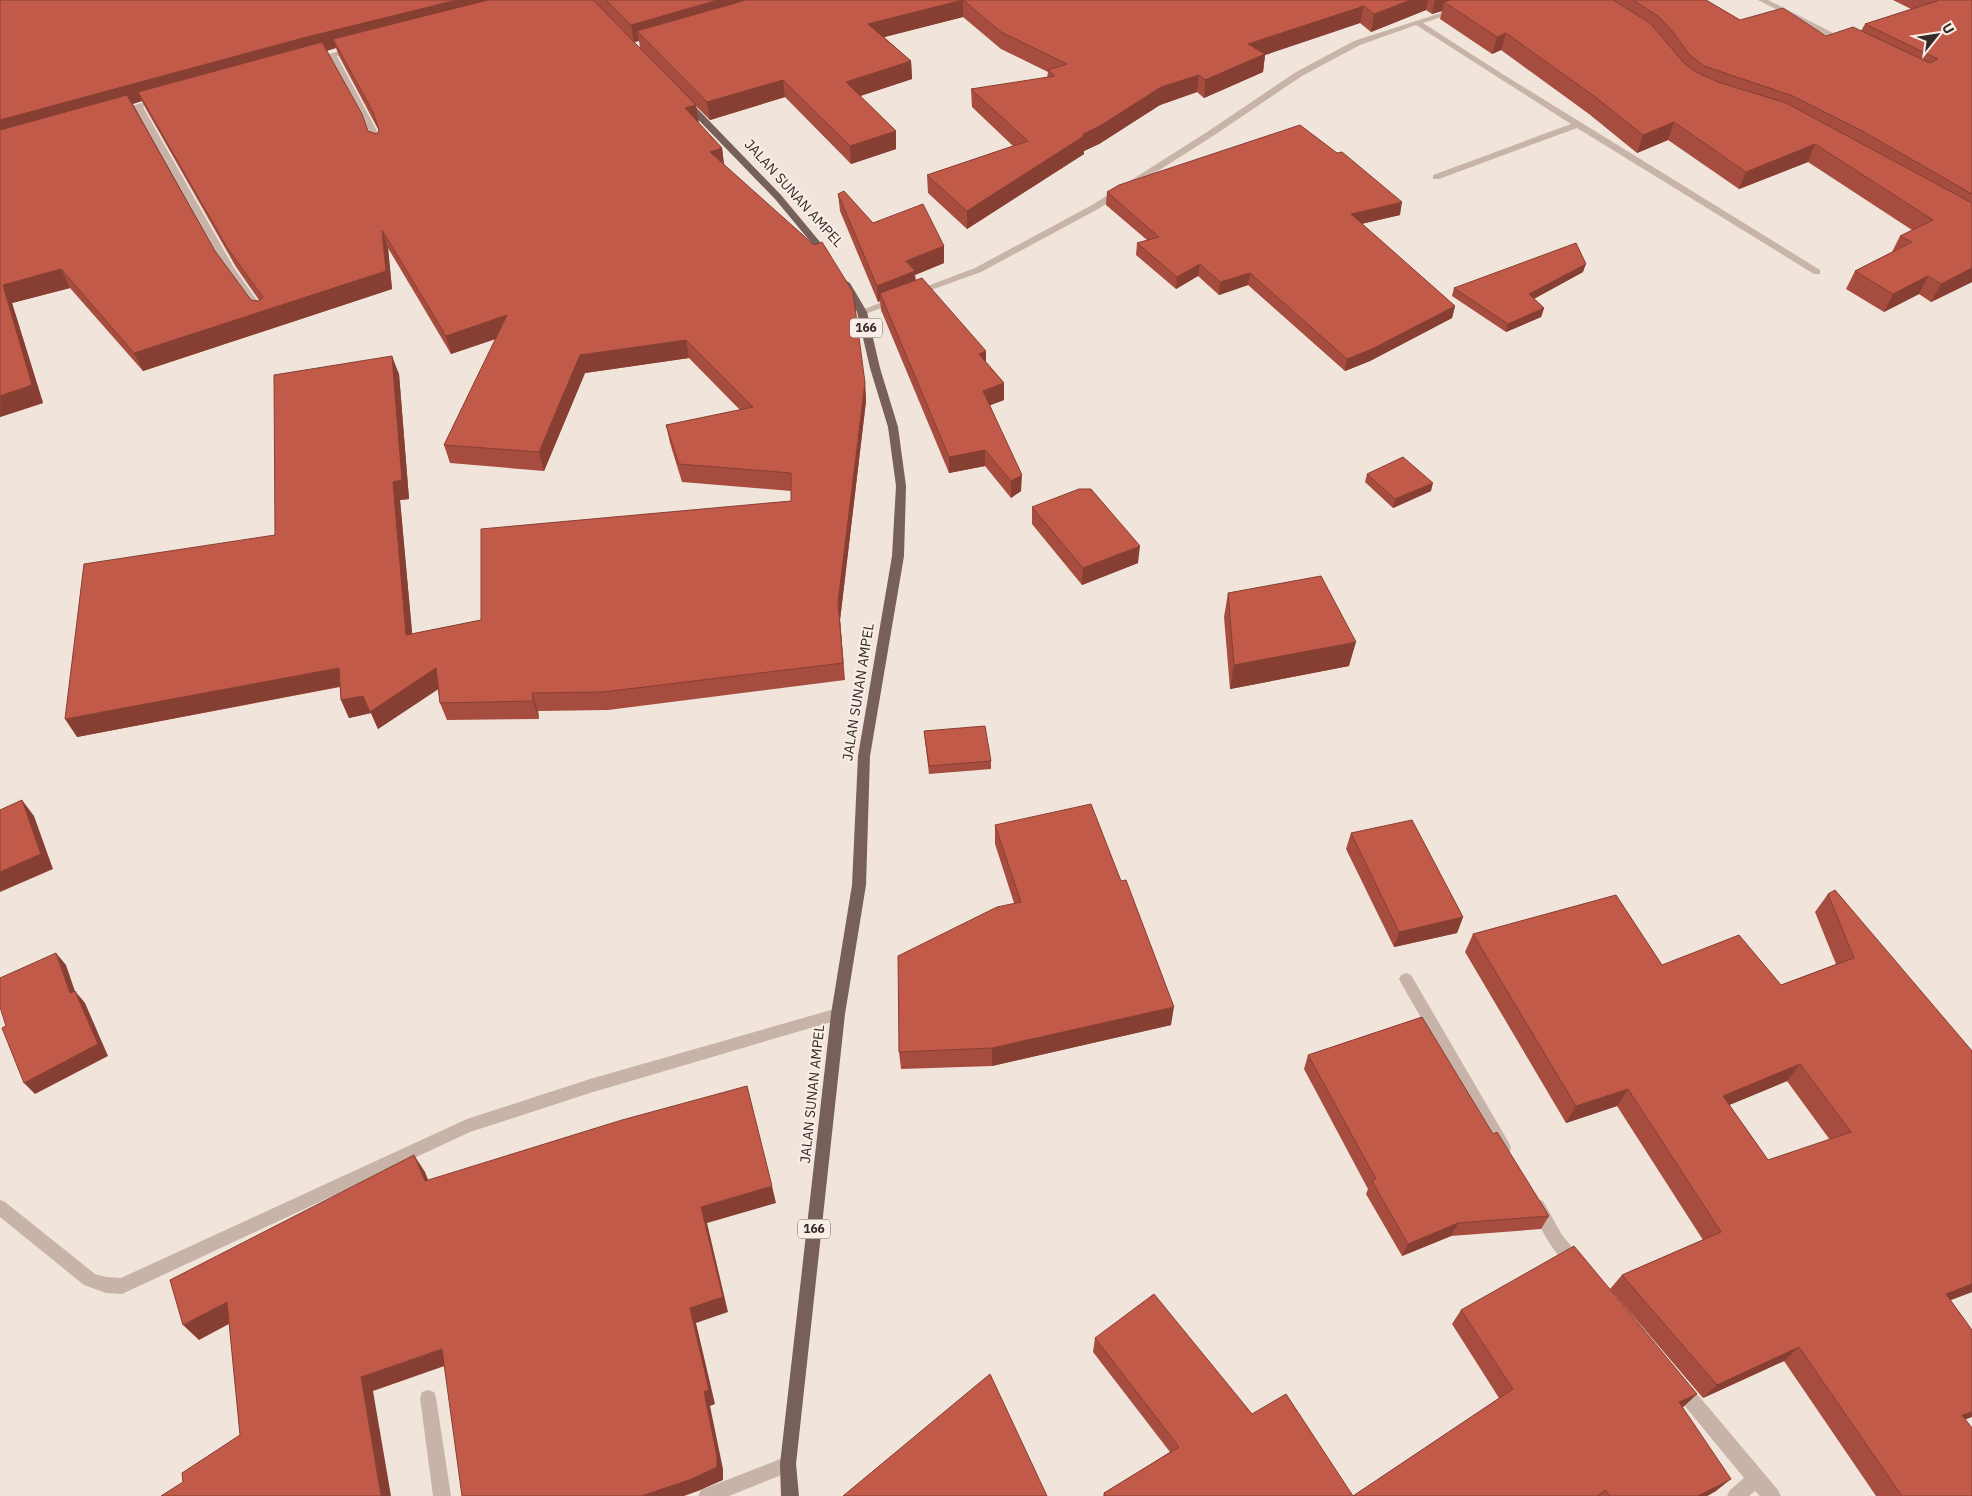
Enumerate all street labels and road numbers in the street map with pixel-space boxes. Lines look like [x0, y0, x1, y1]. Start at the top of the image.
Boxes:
street label: JALAN SUNAN AMPEL [741, 135, 847, 251]
road number: 166 [850, 318, 882, 338]
street label: JALAN SUNAN AMPEL [838, 622, 878, 762]
street label: JALAN SUNAN AMPEL [796, 1024, 828, 1164]
road number: 166 [798, 1220, 830, 1238]

